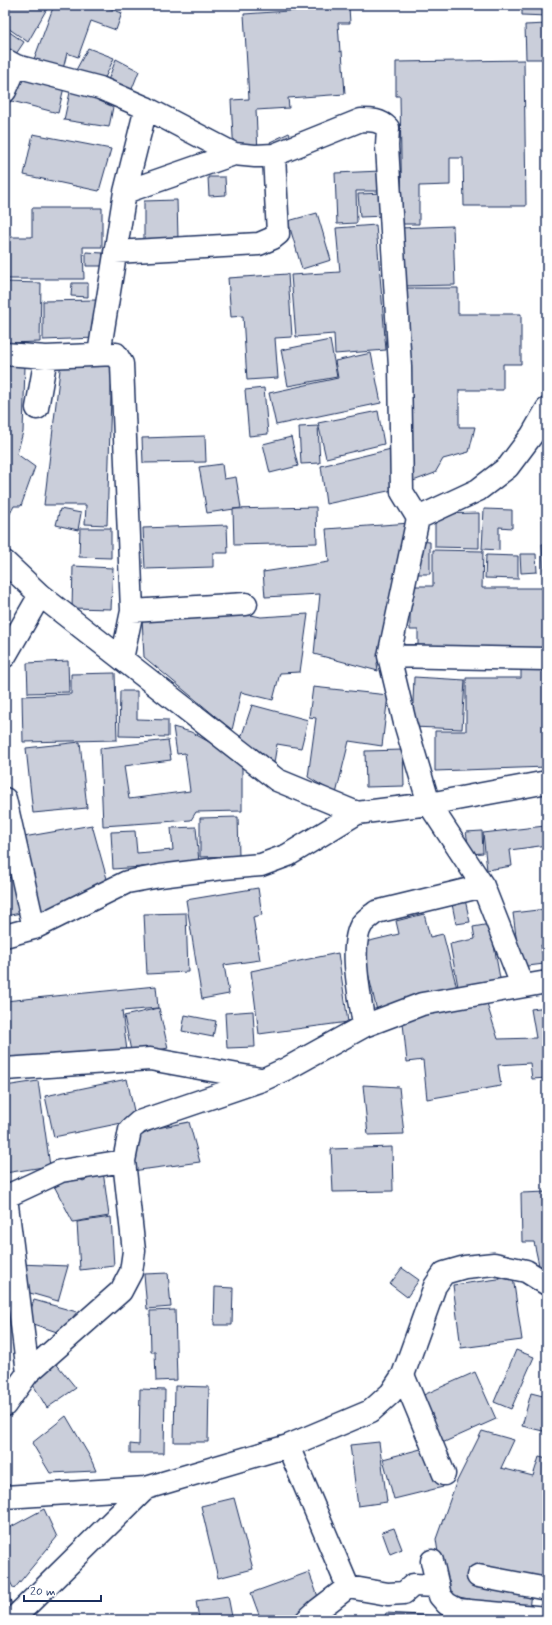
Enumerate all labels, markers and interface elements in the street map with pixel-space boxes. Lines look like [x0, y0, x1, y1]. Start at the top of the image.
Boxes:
scale bar [24, 1577, 101, 1603]
text: 20 m [30, 1584, 56, 1600]

